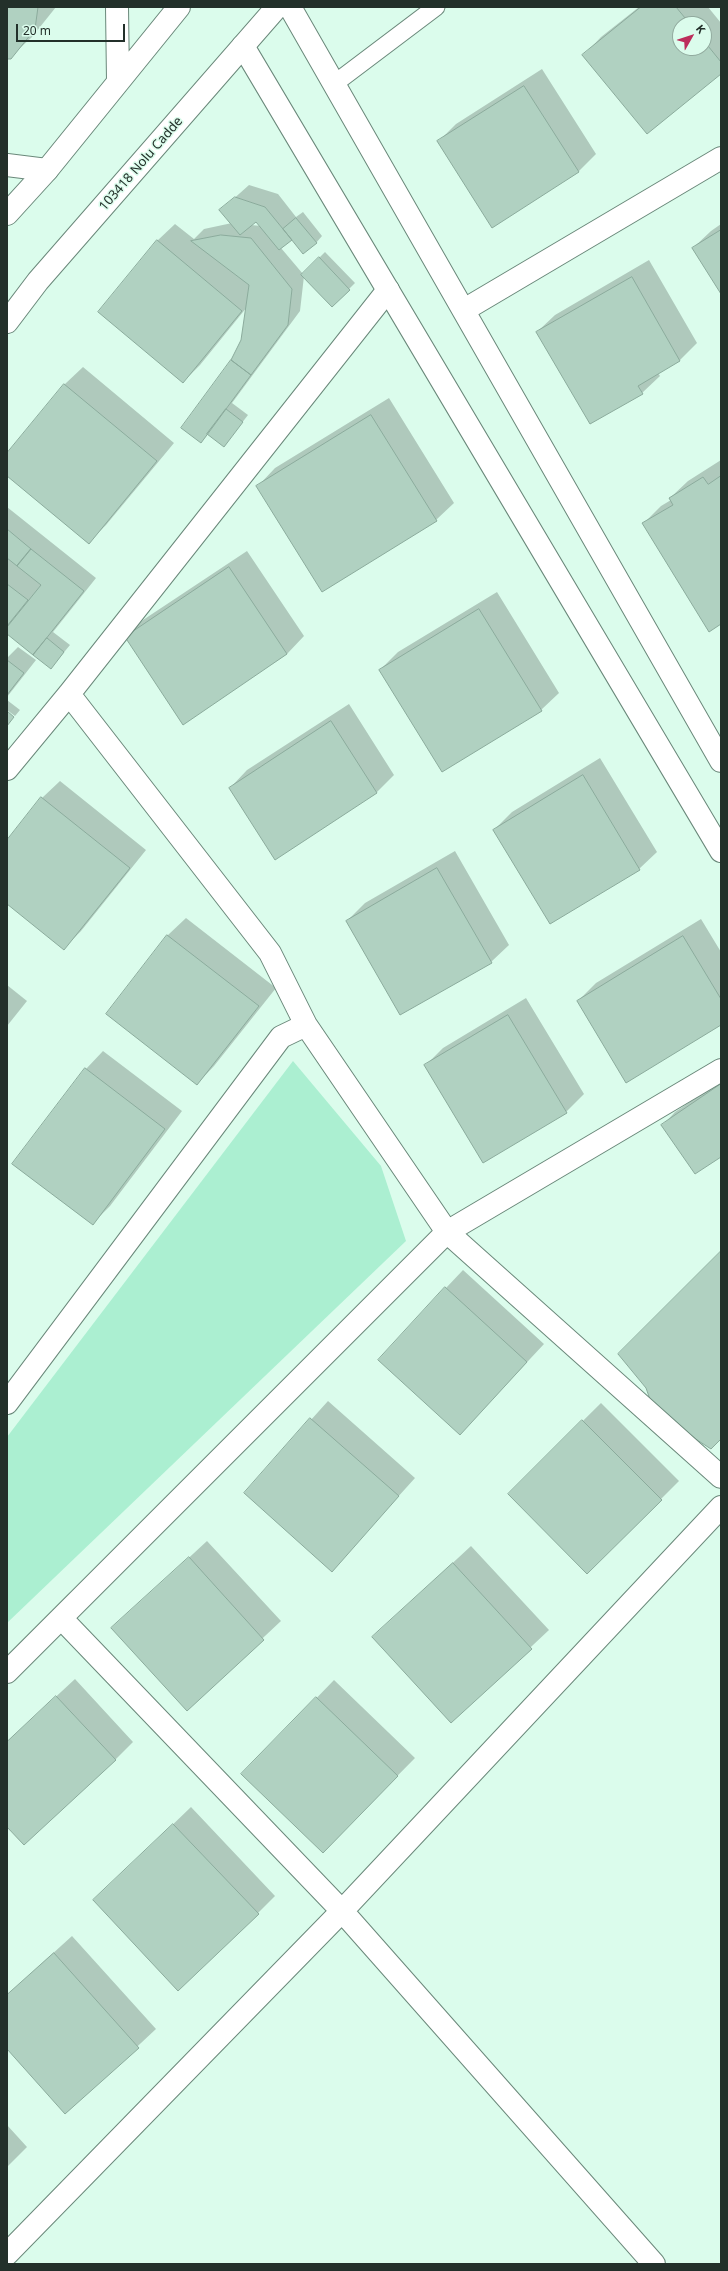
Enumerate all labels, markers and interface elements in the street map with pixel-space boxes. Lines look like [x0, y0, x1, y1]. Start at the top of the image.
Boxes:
scale bar [18, 16, 127, 42]
north arrow [672, 16, 712, 56]
text: K [693, 21, 709, 36]
text: 20 m [23, 22, 51, 39]
street label: 103418 Nolu Cadde [96, 114, 186, 214]

